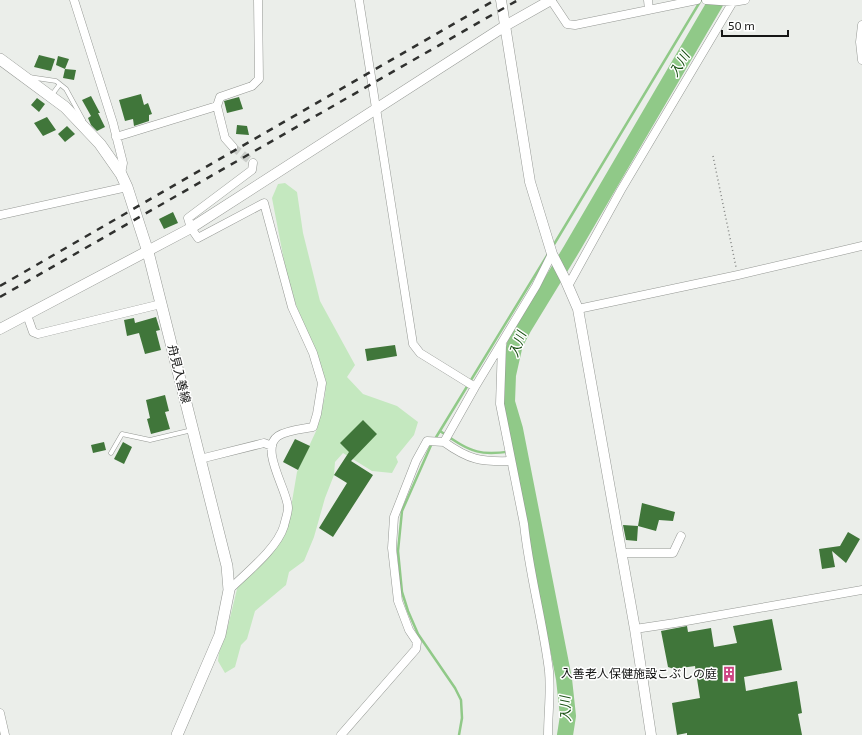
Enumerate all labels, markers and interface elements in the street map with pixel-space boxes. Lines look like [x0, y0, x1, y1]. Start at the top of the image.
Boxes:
scale bar [722, 12, 788, 38]
text: 50 m [728, 18, 755, 32]
water label: 入川 [665, 47, 694, 79]
water label: 入川 [505, 327, 530, 359]
street label: 舟見入善線 [166, 343, 194, 405]
building icon: 入善老人保健施設こぶしの庭 [720, 665, 738, 683]
place label: 入善老人保健施設こぶしの庭 [561, 666, 717, 680]
water label: 入川 [556, 694, 573, 722]

